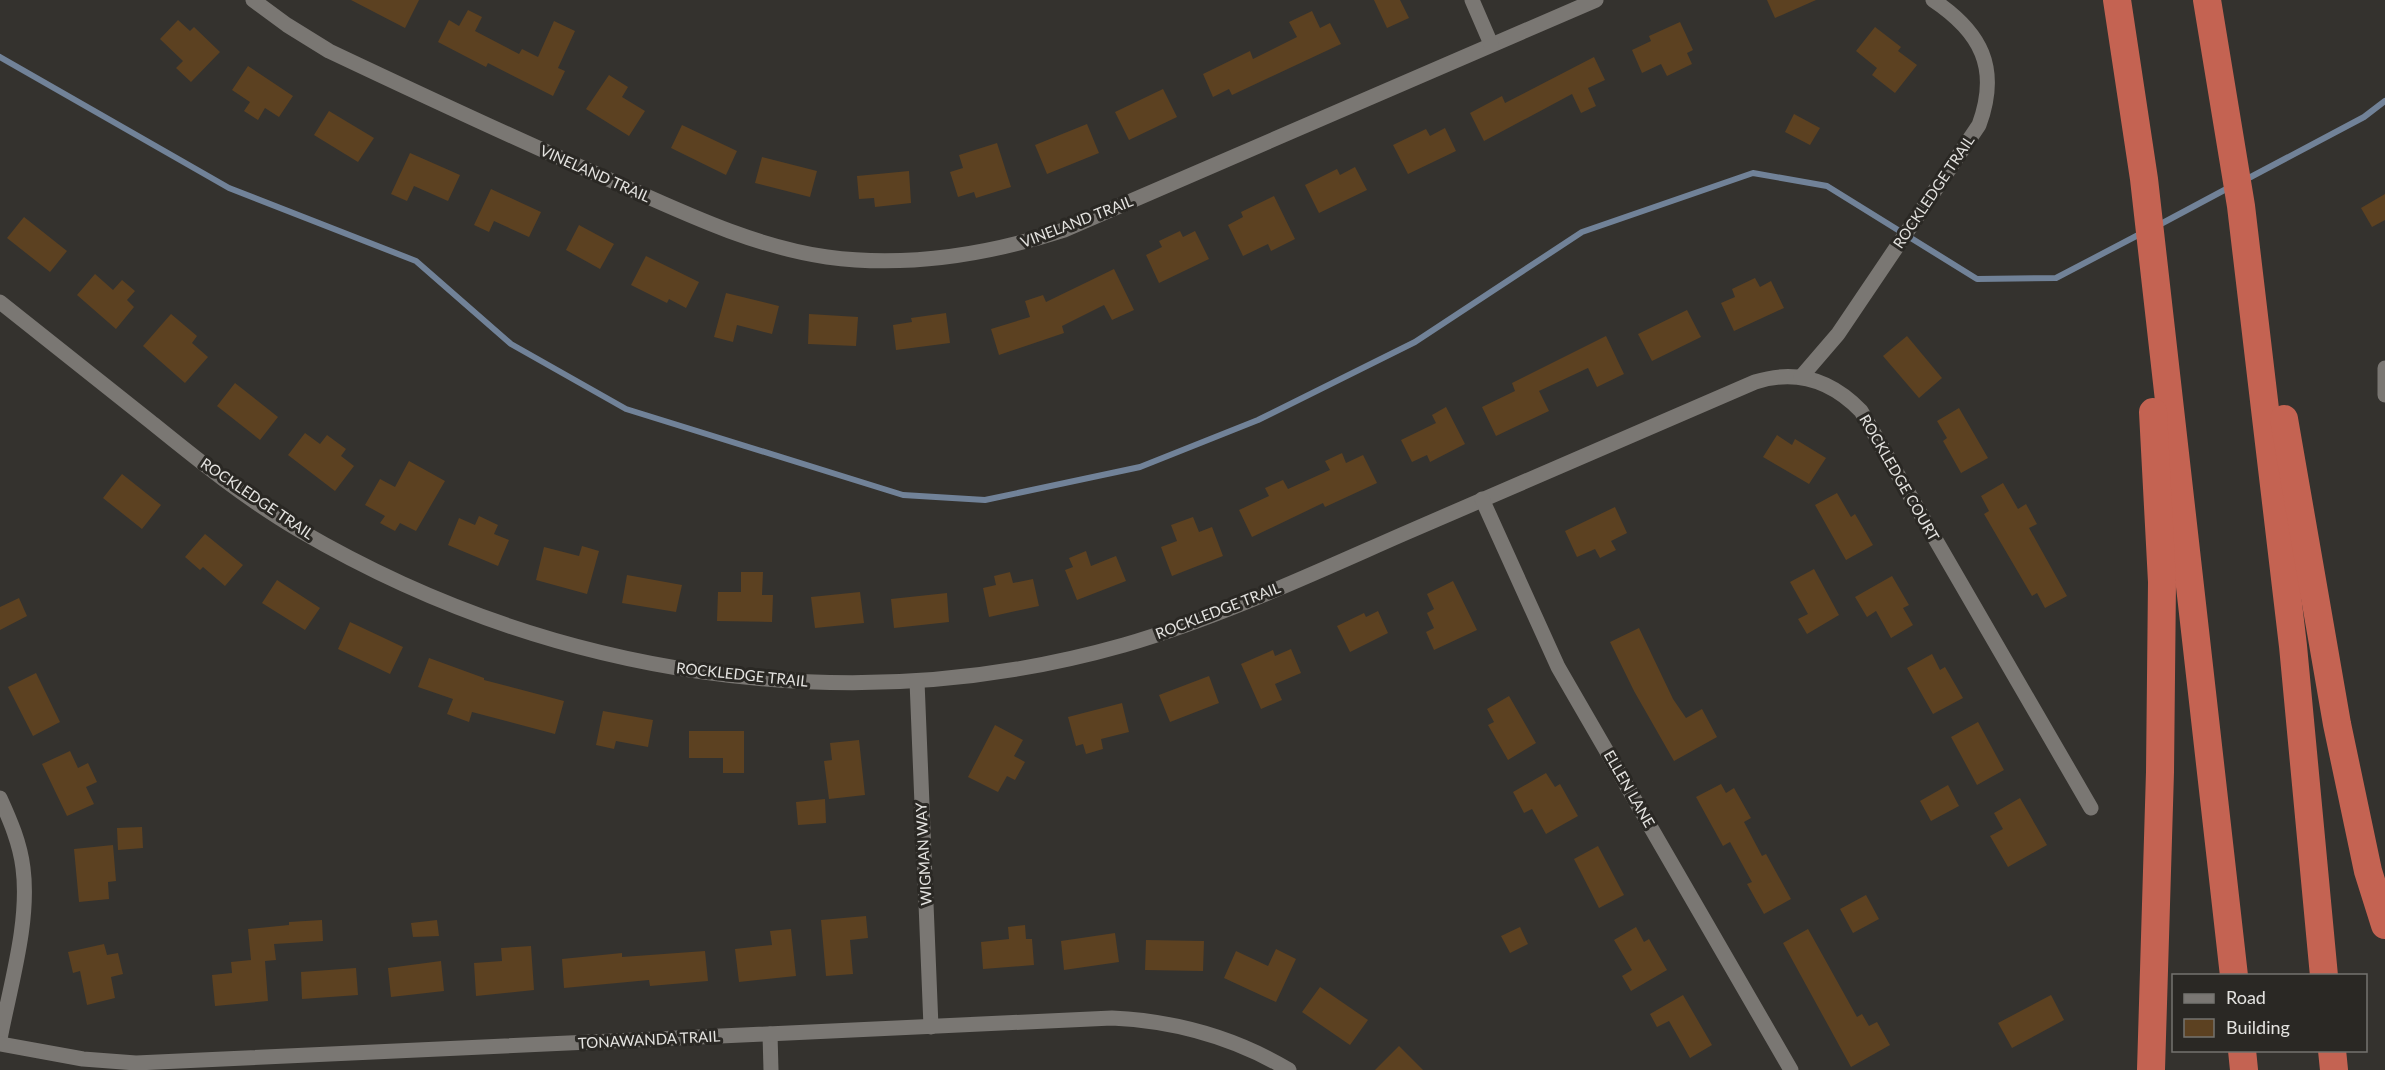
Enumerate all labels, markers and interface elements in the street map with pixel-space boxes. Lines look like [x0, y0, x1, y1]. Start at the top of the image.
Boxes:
street label: ROCKLEDGE TRAIL [1889, 131, 1978, 251]
street label: VINELAND TRAIL [537, 141, 654, 206]
street label: VINELAND TRAIL [1018, 191, 1136, 251]
street label: ROCKLEDGE COURT [1856, 411, 1944, 544]
street label: ROCKLEDGE TRAIL [198, 454, 318, 543]
street label: ROCKLEDGE TRAIL [1153, 578, 1283, 642]
street label: ROCKLEDGE TRAIL [675, 658, 809, 690]
street label: ELLEN LANE [1601, 747, 1659, 830]
street label: WIGMAN WAY [911, 801, 935, 906]
legend [2172, 974, 2367, 1052]
text: Road [2226, 986, 2266, 1008]
text: Building [2226, 1016, 2290, 1038]
street label: TONAWANDA TRAIL [577, 1026, 721, 1052]

